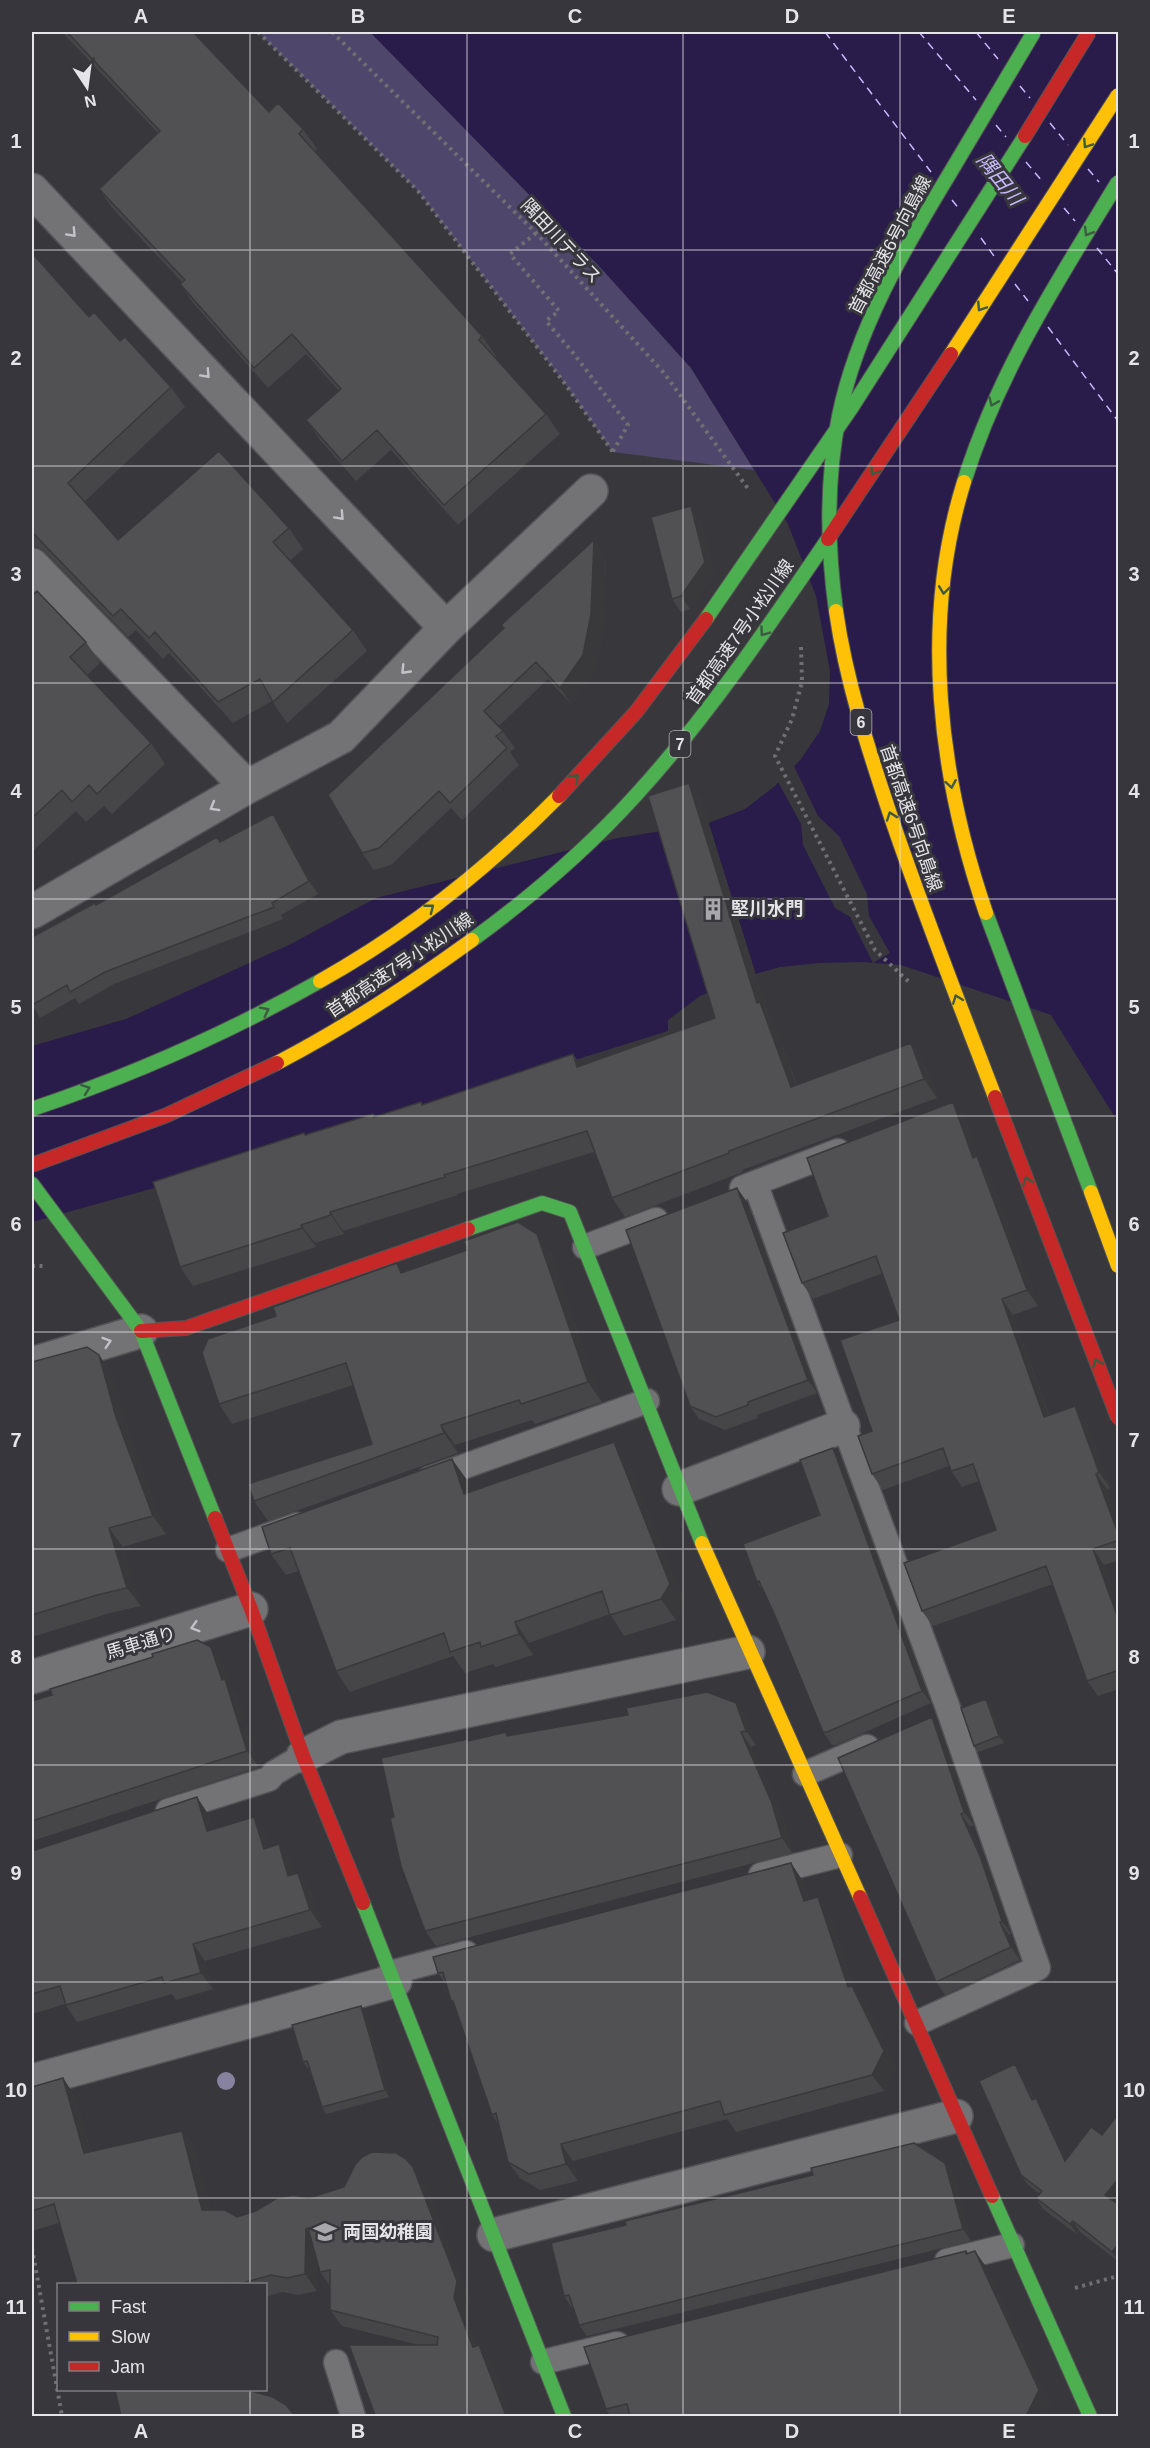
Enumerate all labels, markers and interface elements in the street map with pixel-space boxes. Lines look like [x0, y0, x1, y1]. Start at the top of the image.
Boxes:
text: A [134, 5, 148, 27]
text: B [351, 5, 365, 27]
text: C [568, 5, 582, 27]
text: D [785, 5, 799, 27]
text: E [1002, 5, 1016, 27]
north arrow [57, 57, 117, 117]
text: N [83, 92, 98, 111]
text: 1 [10, 130, 22, 152]
text: 1 [1128, 130, 1140, 152]
one-way arrow [1082, 138, 1094, 148]
water label: 隅田川 [973, 149, 1029, 211]
street label: 首都高速6号向島線 [845, 172, 935, 318]
street label: 隅田川テラス [517, 195, 605, 287]
one-way arrow [64, 225, 75, 236]
one-way arrow [1084, 226, 1096, 236]
one-way arrow [977, 301, 988, 312]
text: 2 [10, 347, 22, 369]
text: 2 [1128, 347, 1140, 369]
one-way arrow [198, 367, 209, 378]
one-way arrow [988, 396, 1000, 407]
one-way arrow [870, 464, 881, 475]
one-way arrow [332, 509, 343, 520]
street label: 首都高速7号小松川線 [682, 556, 798, 708]
text: 3 [10, 563, 22, 585]
text: 3 [1128, 563, 1140, 585]
one-way arrow [938, 585, 950, 595]
one-way arrow [760, 625, 771, 636]
one-way arrow [401, 664, 412, 674]
road number: 6 [850, 709, 872, 735]
road number: 7 [670, 731, 690, 757]
street label: 首都高速6号向島線 [876, 742, 946, 894]
one-way arrow [568, 775, 579, 786]
one-way arrow [944, 779, 957, 789]
text: 4 [10, 780, 22, 802]
text: 4 [1128, 780, 1140, 802]
one-way arrow [210, 799, 220, 811]
one-way arrow [885, 811, 898, 822]
building icon: 堅川水門 [700, 896, 726, 922]
place label: 堅川水門 [731, 899, 803, 919]
one-way arrow [423, 904, 434, 915]
street label: 首都高速7号小松川線 [323, 909, 477, 1021]
one-way arrow [952, 995, 965, 1005]
text: 5 [10, 996, 22, 1018]
text: 5 [1128, 996, 1140, 1018]
one-way arrow [258, 1006, 269, 1018]
one-way arrow [80, 1084, 91, 1096]
one-way arrow [1022, 1177, 1035, 1187]
text: 6 [10, 1213, 22, 1235]
text: 6 [1128, 1213, 1140, 1235]
one-way arrow [101, 1336, 112, 1349]
one-way arrow [1092, 1359, 1105, 1369]
text: 7 [10, 1429, 22, 1451]
text: 7 [1128, 1429, 1140, 1451]
one-way arrow [190, 1620, 201, 1632]
street label: 馬車通り [104, 1623, 178, 1663]
text: 8 [10, 1646, 22, 1668]
text: 8 [1128, 1646, 1140, 1668]
text: 9 [10, 1862, 22, 1884]
text: 9 [1128, 1862, 1140, 1884]
text: 10 [5, 2079, 27, 2101]
text: 10 [1123, 2079, 1145, 2101]
school or university icon: 両国幼稚園 [312, 2219, 338, 2245]
place label: 両国幼稚園 [343, 2222, 433, 2242]
legend [57, 2283, 267, 2391]
text: 11 [5, 2296, 27, 2318]
text: 11 [1123, 2296, 1145, 2318]
text: Fast [111, 2297, 146, 2317]
text: Slow [111, 2327, 151, 2347]
text: Jam [111, 2357, 145, 2377]
text: A [134, 2420, 148, 2442]
text: B [351, 2420, 365, 2442]
text: C [568, 2420, 582, 2442]
text: D [785, 2420, 799, 2442]
text: E [1002, 2420, 1016, 2442]

